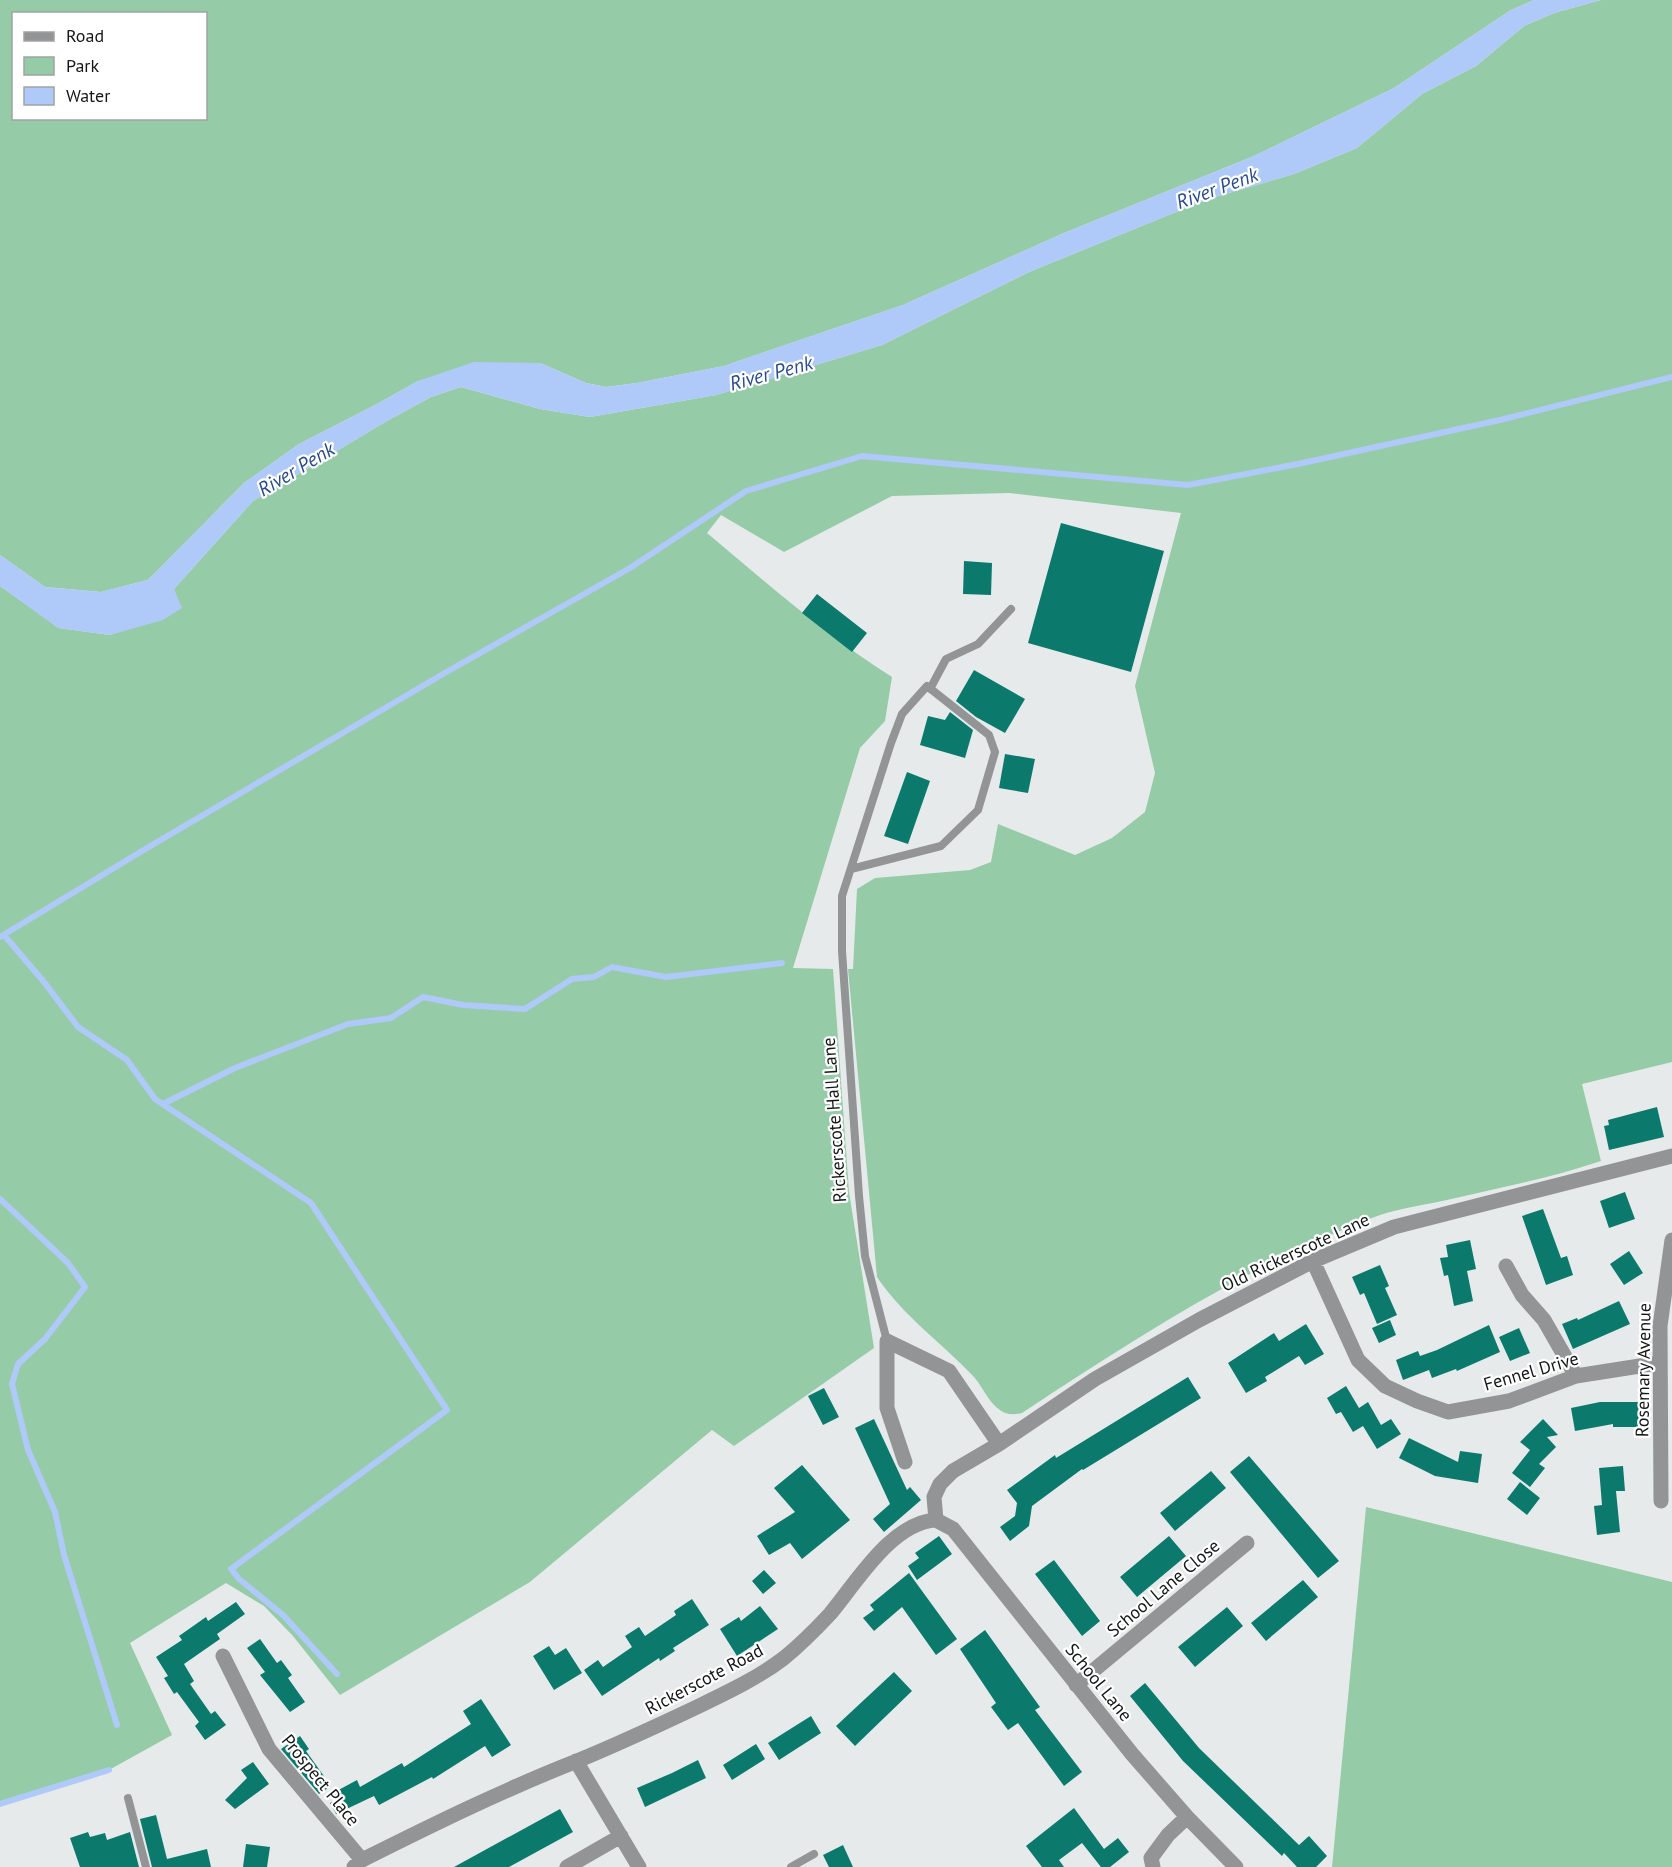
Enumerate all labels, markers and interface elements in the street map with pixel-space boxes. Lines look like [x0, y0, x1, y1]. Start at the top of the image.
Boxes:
legend [12, 12, 207, 120]
text: Road [66, 24, 104, 47]
text: Park [66, 54, 99, 77]
text: Water [66, 84, 110, 107]
water label: River Penk [1172, 161, 1262, 215]
water label: River Penk [726, 349, 817, 397]
water label: River Penk [253, 435, 340, 502]
street label: Rickerscote Hall Lane [817, 1037, 851, 1203]
street label: Old Rickerscote Lane [1217, 1208, 1373, 1296]
street label: Rosemary Avenue [1630, 1303, 1656, 1437]
street label: Fennel Drive [1481, 1346, 1581, 1396]
street label: School Lane Close [1102, 1534, 1224, 1642]
street label: Rickerscote Road [641, 1638, 767, 1720]
street label: School Lane [1061, 1638, 1137, 1726]
street label: Prospect Place [277, 1729, 365, 1831]

